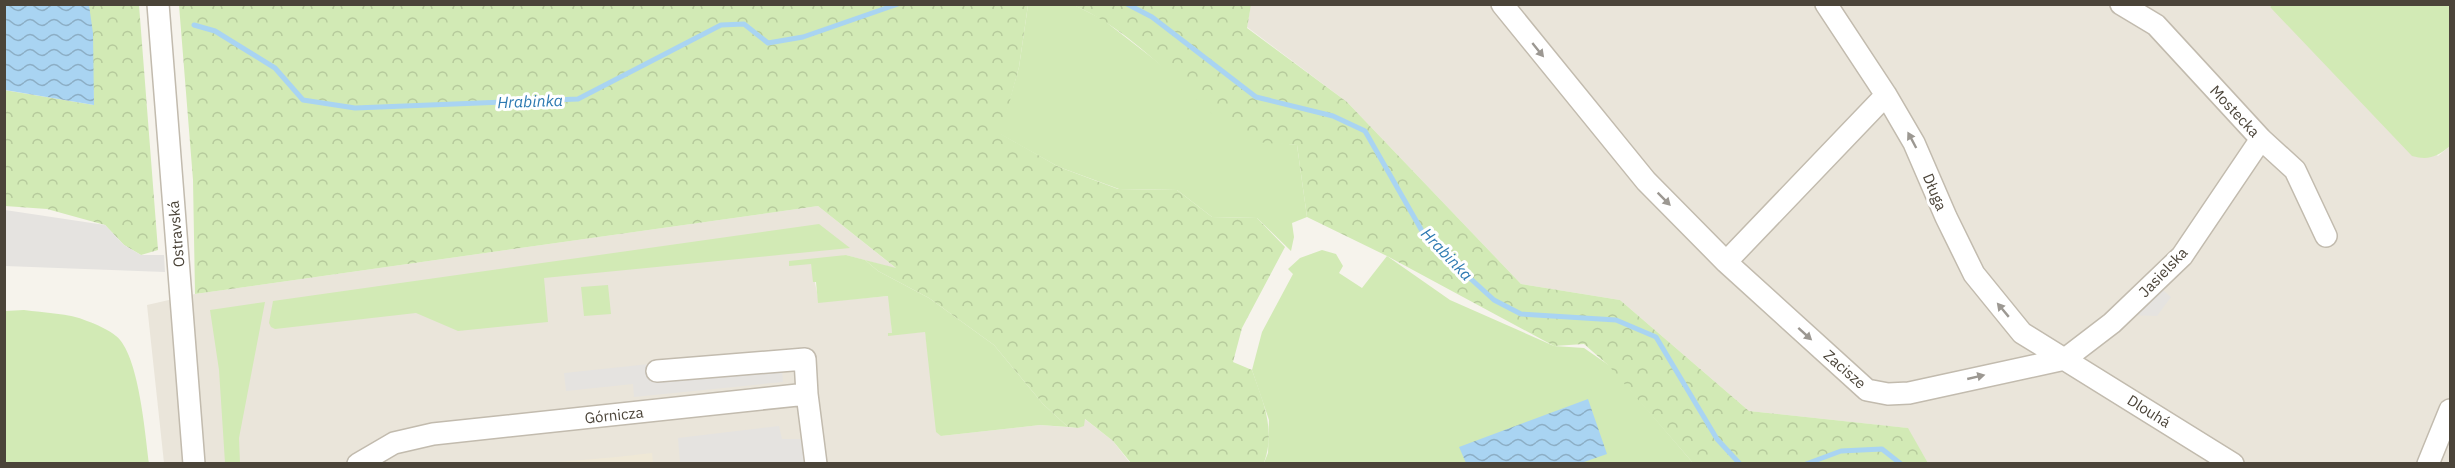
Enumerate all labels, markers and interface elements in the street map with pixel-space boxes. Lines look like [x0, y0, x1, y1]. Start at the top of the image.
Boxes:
one-way arrow [1531, 43, 1544, 58]
street label: Mostecka [2206, 81, 2264, 141]
water label: Hrabinka [497, 90, 563, 112]
one-way arrow [1907, 131, 1917, 148]
street label: Długa [1919, 171, 1951, 213]
one-way arrow [1657, 192, 1671, 207]
street label: Ostravská [164, 200, 188, 268]
water label: Hrabinka [1417, 223, 1477, 285]
street label: Jasielska [2135, 243, 2191, 301]
one-way arrow [1997, 302, 2010, 318]
one-way arrow [1797, 327, 1812, 340]
street label: Zacisze [1820, 345, 1870, 393]
one-way arrow [1967, 372, 1986, 382]
street label: Dlouhá [2124, 390, 2174, 432]
street label: Górnicza [584, 402, 644, 428]

